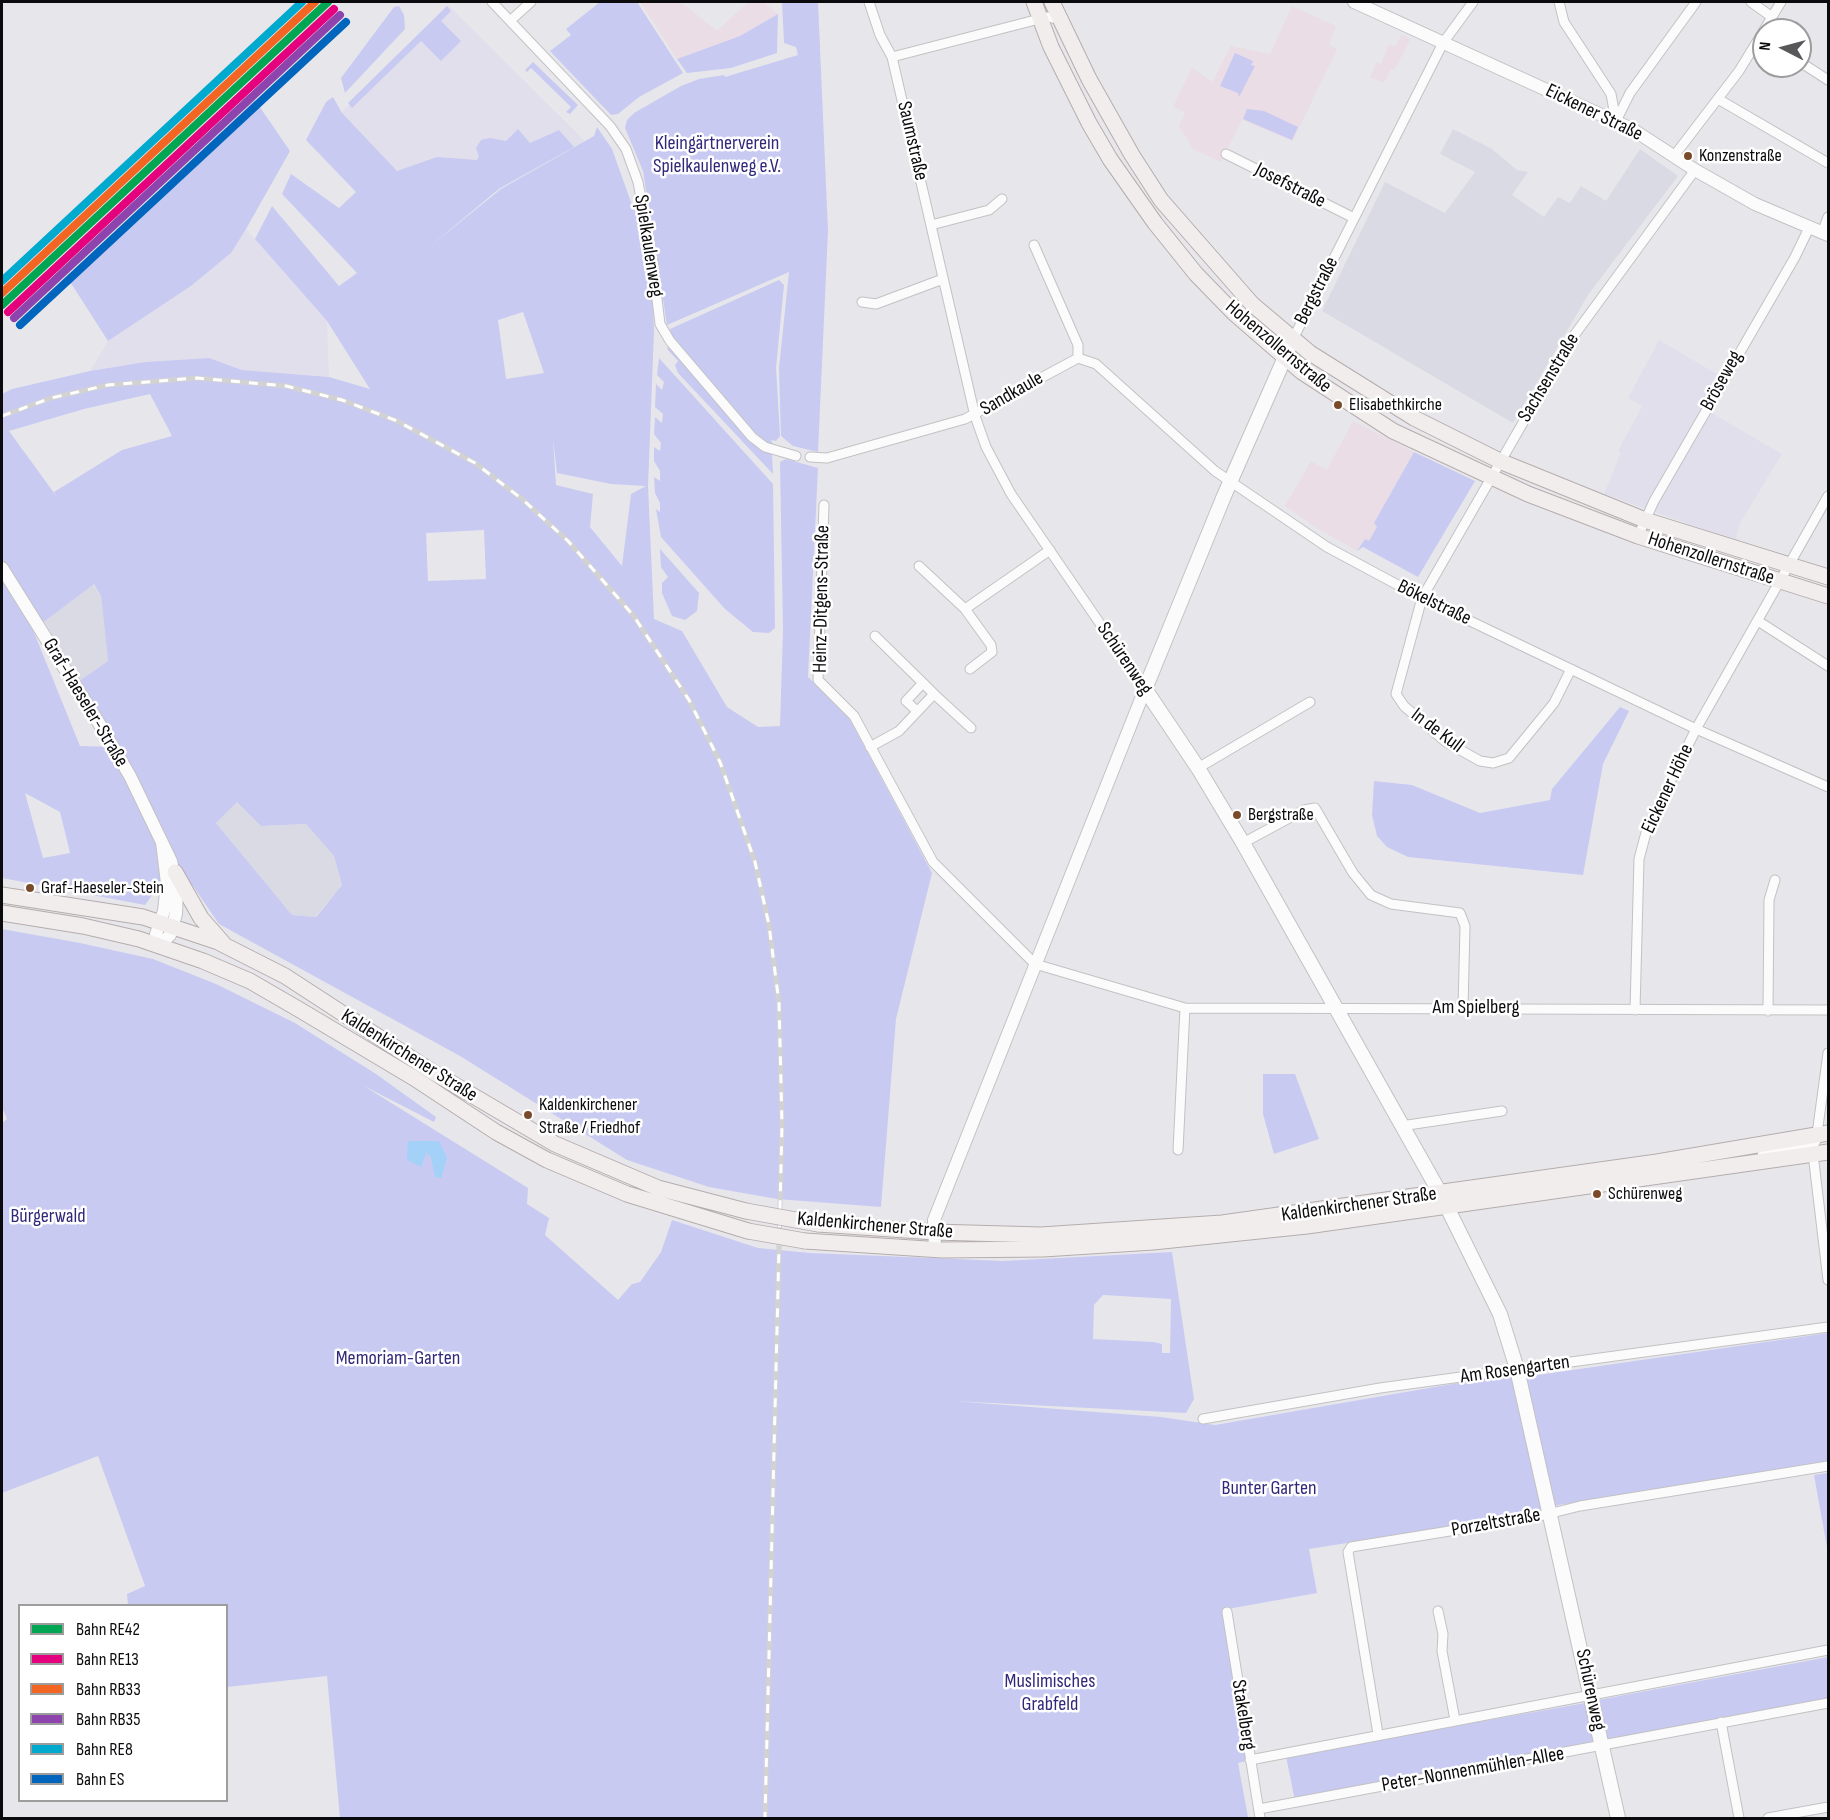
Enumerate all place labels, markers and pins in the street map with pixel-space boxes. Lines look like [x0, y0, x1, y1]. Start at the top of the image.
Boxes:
place label: Konzenstraße [1699, 145, 1782, 167]
marker: Konzenstraße [1682, 150, 1694, 162]
place label: Elisabethkirche [1349, 394, 1442, 416]
marker: Elisabethkirche [1332, 399, 1344, 411]
place label: Bergstraße [1248, 804, 1314, 826]
marker: Bergstraße [1231, 809, 1243, 821]
place label: Graf-Haeseler-Stein [41, 877, 164, 899]
marker: Graf-Haeseler-Stein [24, 882, 36, 894]
place label: Kaldenkirchener Straße / Friedhof [539, 1094, 640, 1136]
marker: Kaldenkirchener Straße / Friedhof [522, 1109, 534, 1121]
place label: Schürenweg [1608, 1183, 1682, 1205]
marker: Schürenweg [1591, 1188, 1603, 1200]

